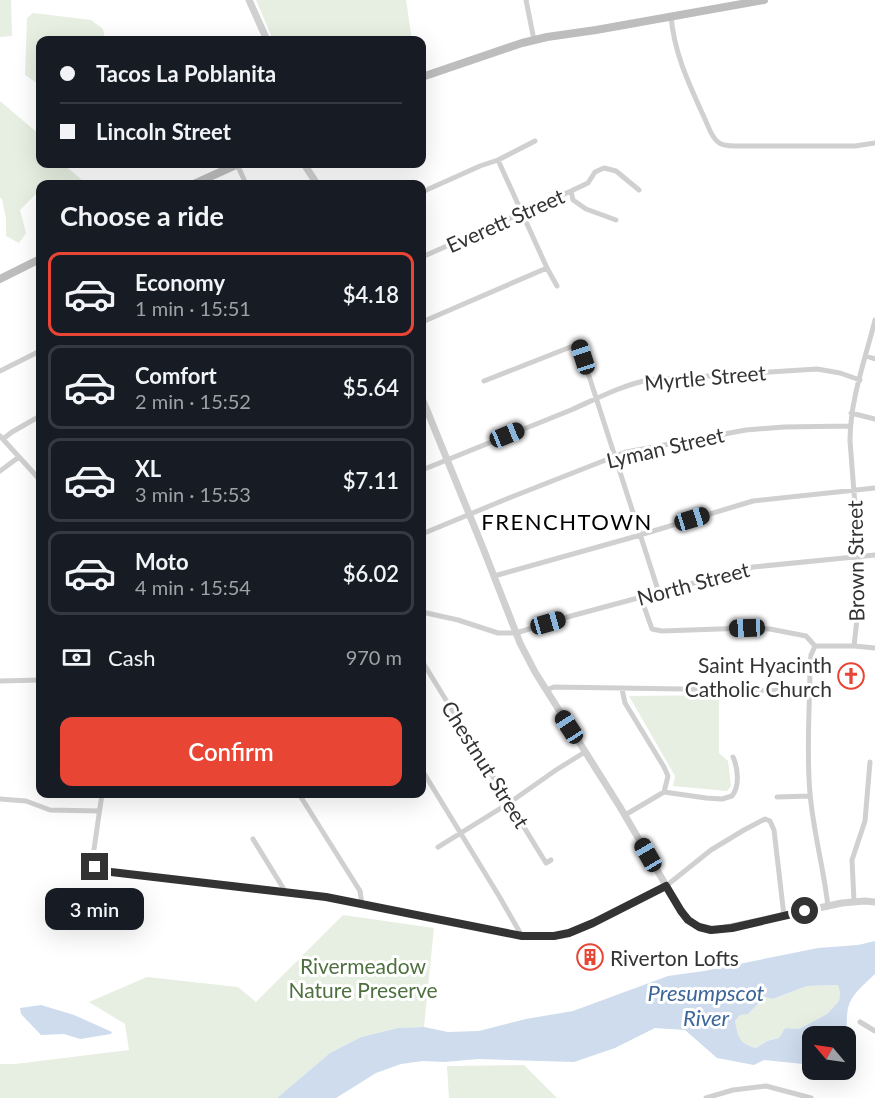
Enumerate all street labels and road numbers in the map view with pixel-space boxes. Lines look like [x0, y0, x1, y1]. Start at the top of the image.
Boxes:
street label: Everett Street [442, 183, 568, 257]
street label: Myrtle Street [643, 359, 767, 395]
street label: Lyman Street [604, 421, 727, 473]
street label: Brown Street [841, 500, 869, 622]
street label: North Street [634, 556, 752, 610]
street label: Chestnut Street [437, 696, 535, 833]

